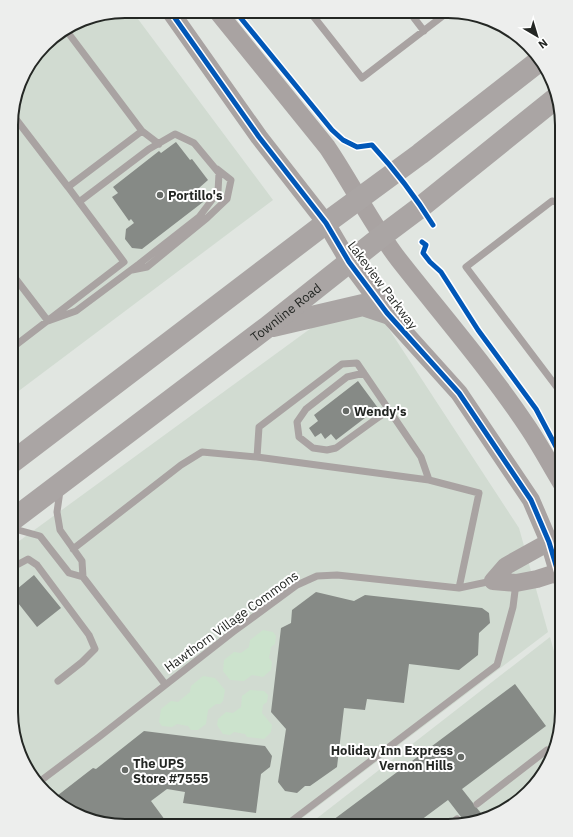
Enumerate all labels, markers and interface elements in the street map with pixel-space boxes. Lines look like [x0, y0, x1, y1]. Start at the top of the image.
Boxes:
north arrow [517, 16, 557, 56]
text: N [536, 36, 551, 52]
place label: Portillo's [168, 187, 223, 204]
marker: Portillo's [155, 190, 165, 200]
street label: Lakeview Parkway [344, 238, 422, 333]
street label: Townline Road [247, 280, 325, 346]
place label: Wendy's [354, 403, 407, 420]
marker: Wendy's [341, 406, 351, 416]
street label: Hawthorn Village Commons [161, 567, 302, 676]
place label: Holiday Inn Express Vernon Hills [331, 742, 453, 774]
marker: Holiday Inn Express Vernon Hills [456, 752, 466, 762]
place label: The UPS Store #7555 [133, 755, 208, 787]
marker: The UPS Store #7555 [120, 765, 130, 775]

